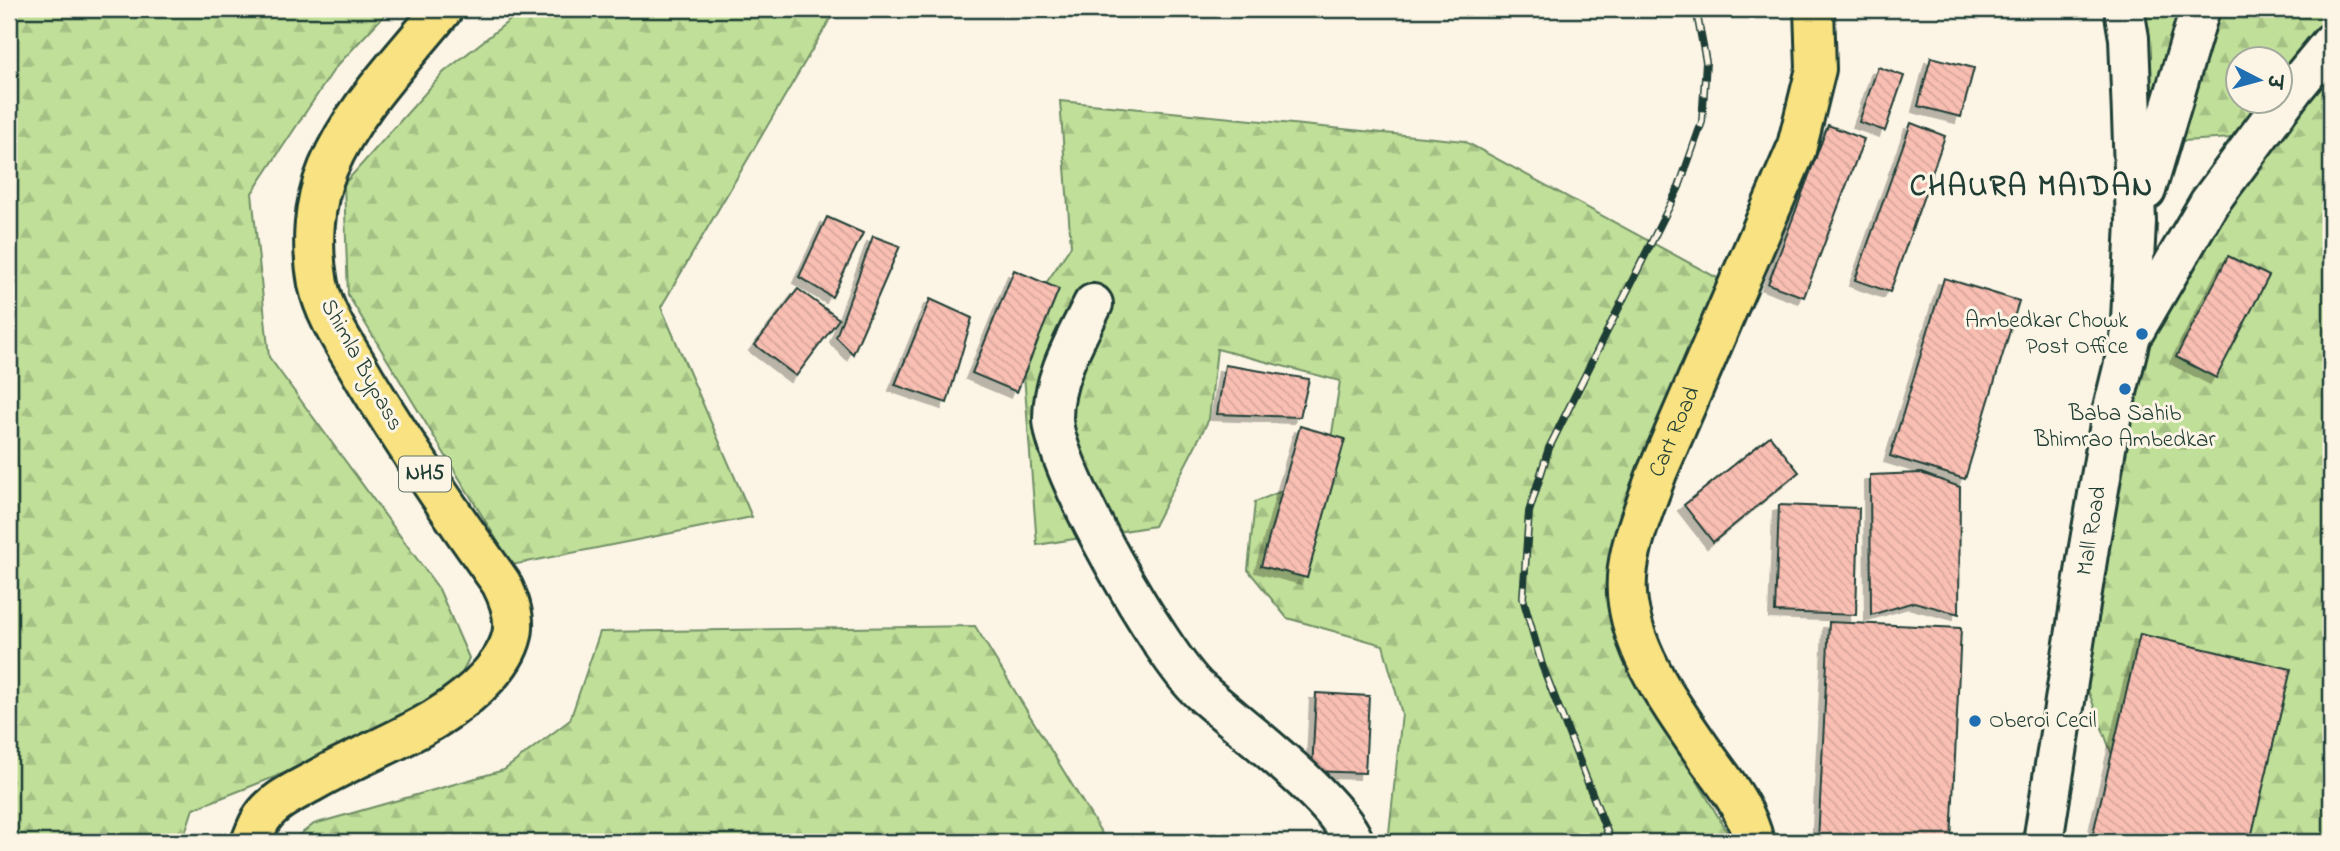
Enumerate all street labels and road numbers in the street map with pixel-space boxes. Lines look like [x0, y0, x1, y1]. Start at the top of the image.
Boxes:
street label: Shimla Bypass [309, 293, 411, 438]
street label: Cart Road [1641, 381, 1709, 482]
road number: NH5 [399, 456, 451, 491]
street label: Mall Road [2068, 484, 2116, 578]

